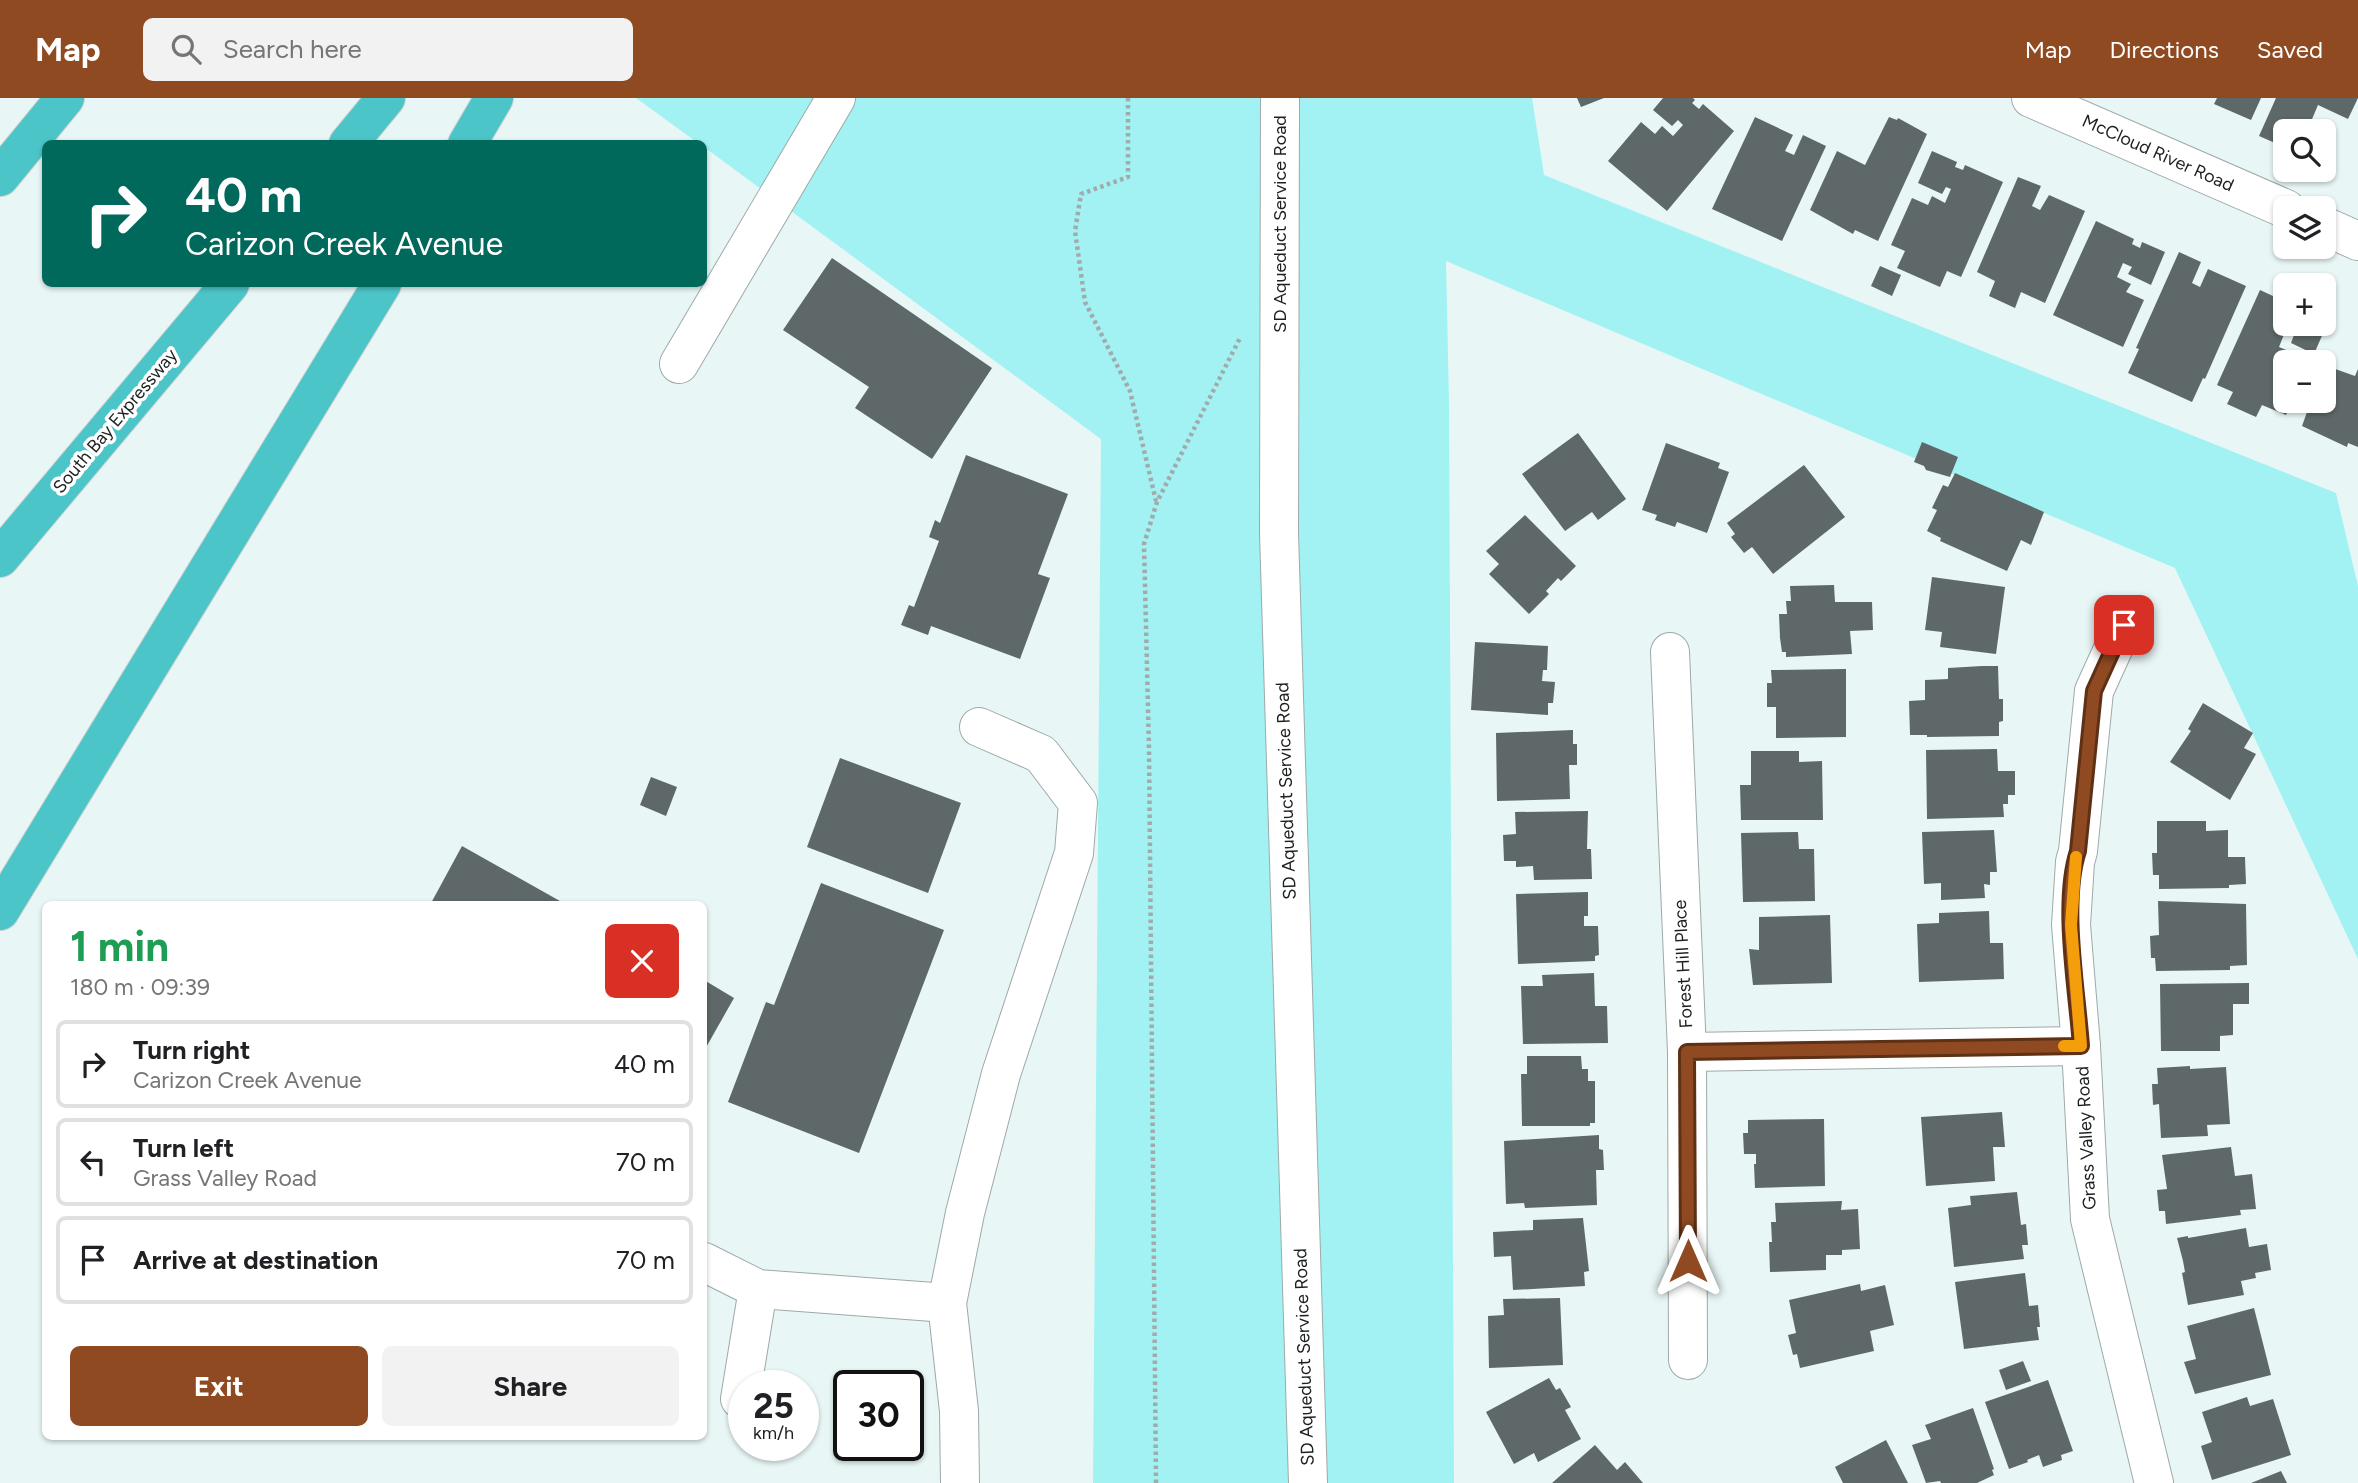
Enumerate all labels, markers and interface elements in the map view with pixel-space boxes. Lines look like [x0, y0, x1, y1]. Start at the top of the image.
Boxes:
search box [143, 18, 633, 81]
text: Map [35, 30, 101, 69]
icon: search [167, 30, 205, 68]
text: Search here [223, 33, 362, 65]
text: Map [2025, 35, 2071, 64]
text: Directions [2109, 35, 2219, 64]
text: Saved [2257, 35, 2323, 64]
street label: McCloud River Road [2079, 110, 2237, 196]
street label: SD Aqueduct Service Road [1269, 115, 1291, 333]
map controls [2273, 119, 2336, 413]
button: search [2273, 119, 2336, 182]
text: 40 m [185, 165, 302, 224]
icon: right [70, 168, 161, 259]
button: layers [2273, 196, 2336, 259]
text: Carizon Creek Avenue [185, 225, 503, 263]
button: + [2273, 273, 2336, 336]
street label: South Bay Expressway [48, 344, 182, 498]
button: − [2273, 350, 2336, 413]
pin [2094, 595, 2154, 655]
icon: arrive [2105, 606, 2143, 644]
street label: SD Aqueduct Service Road [1271, 682, 1301, 900]
street label: Forest Hill Place [1669, 899, 1697, 1029]
text: 1 min [70, 921, 169, 972]
button: close [605, 924, 679, 998]
text: 180 m · 09:39 [70, 973, 210, 1001]
text: Turn right [133, 1034, 250, 1066]
icon: right [74, 1045, 112, 1083]
text: 40 m [614, 1048, 675, 1080]
text: Carizon Creek Avenue [133, 1066, 362, 1094]
street label: Grass Valley Road [2071, 1066, 2101, 1210]
text: Turn left [133, 1132, 234, 1164]
icon: left [74, 1143, 112, 1181]
text: 70 m [616, 1146, 675, 1178]
text: Grass Valley Road [133, 1164, 317, 1192]
position arrow [1651, 1224, 1725, 1298]
icon: arrive [74, 1241, 112, 1279]
text: Arrive at destination [133, 1244, 378, 1276]
text: 70 m [616, 1244, 675, 1276]
street label: SD Aqueduct Service Road [1289, 1248, 1319, 1466]
button: Exit [70, 1346, 368, 1426]
button: Share [382, 1346, 679, 1426]
speed limit sign: 30 [833, 1370, 924, 1461]
text: 25 [753, 1385, 794, 1427]
text: km/h [753, 1422, 794, 1444]

